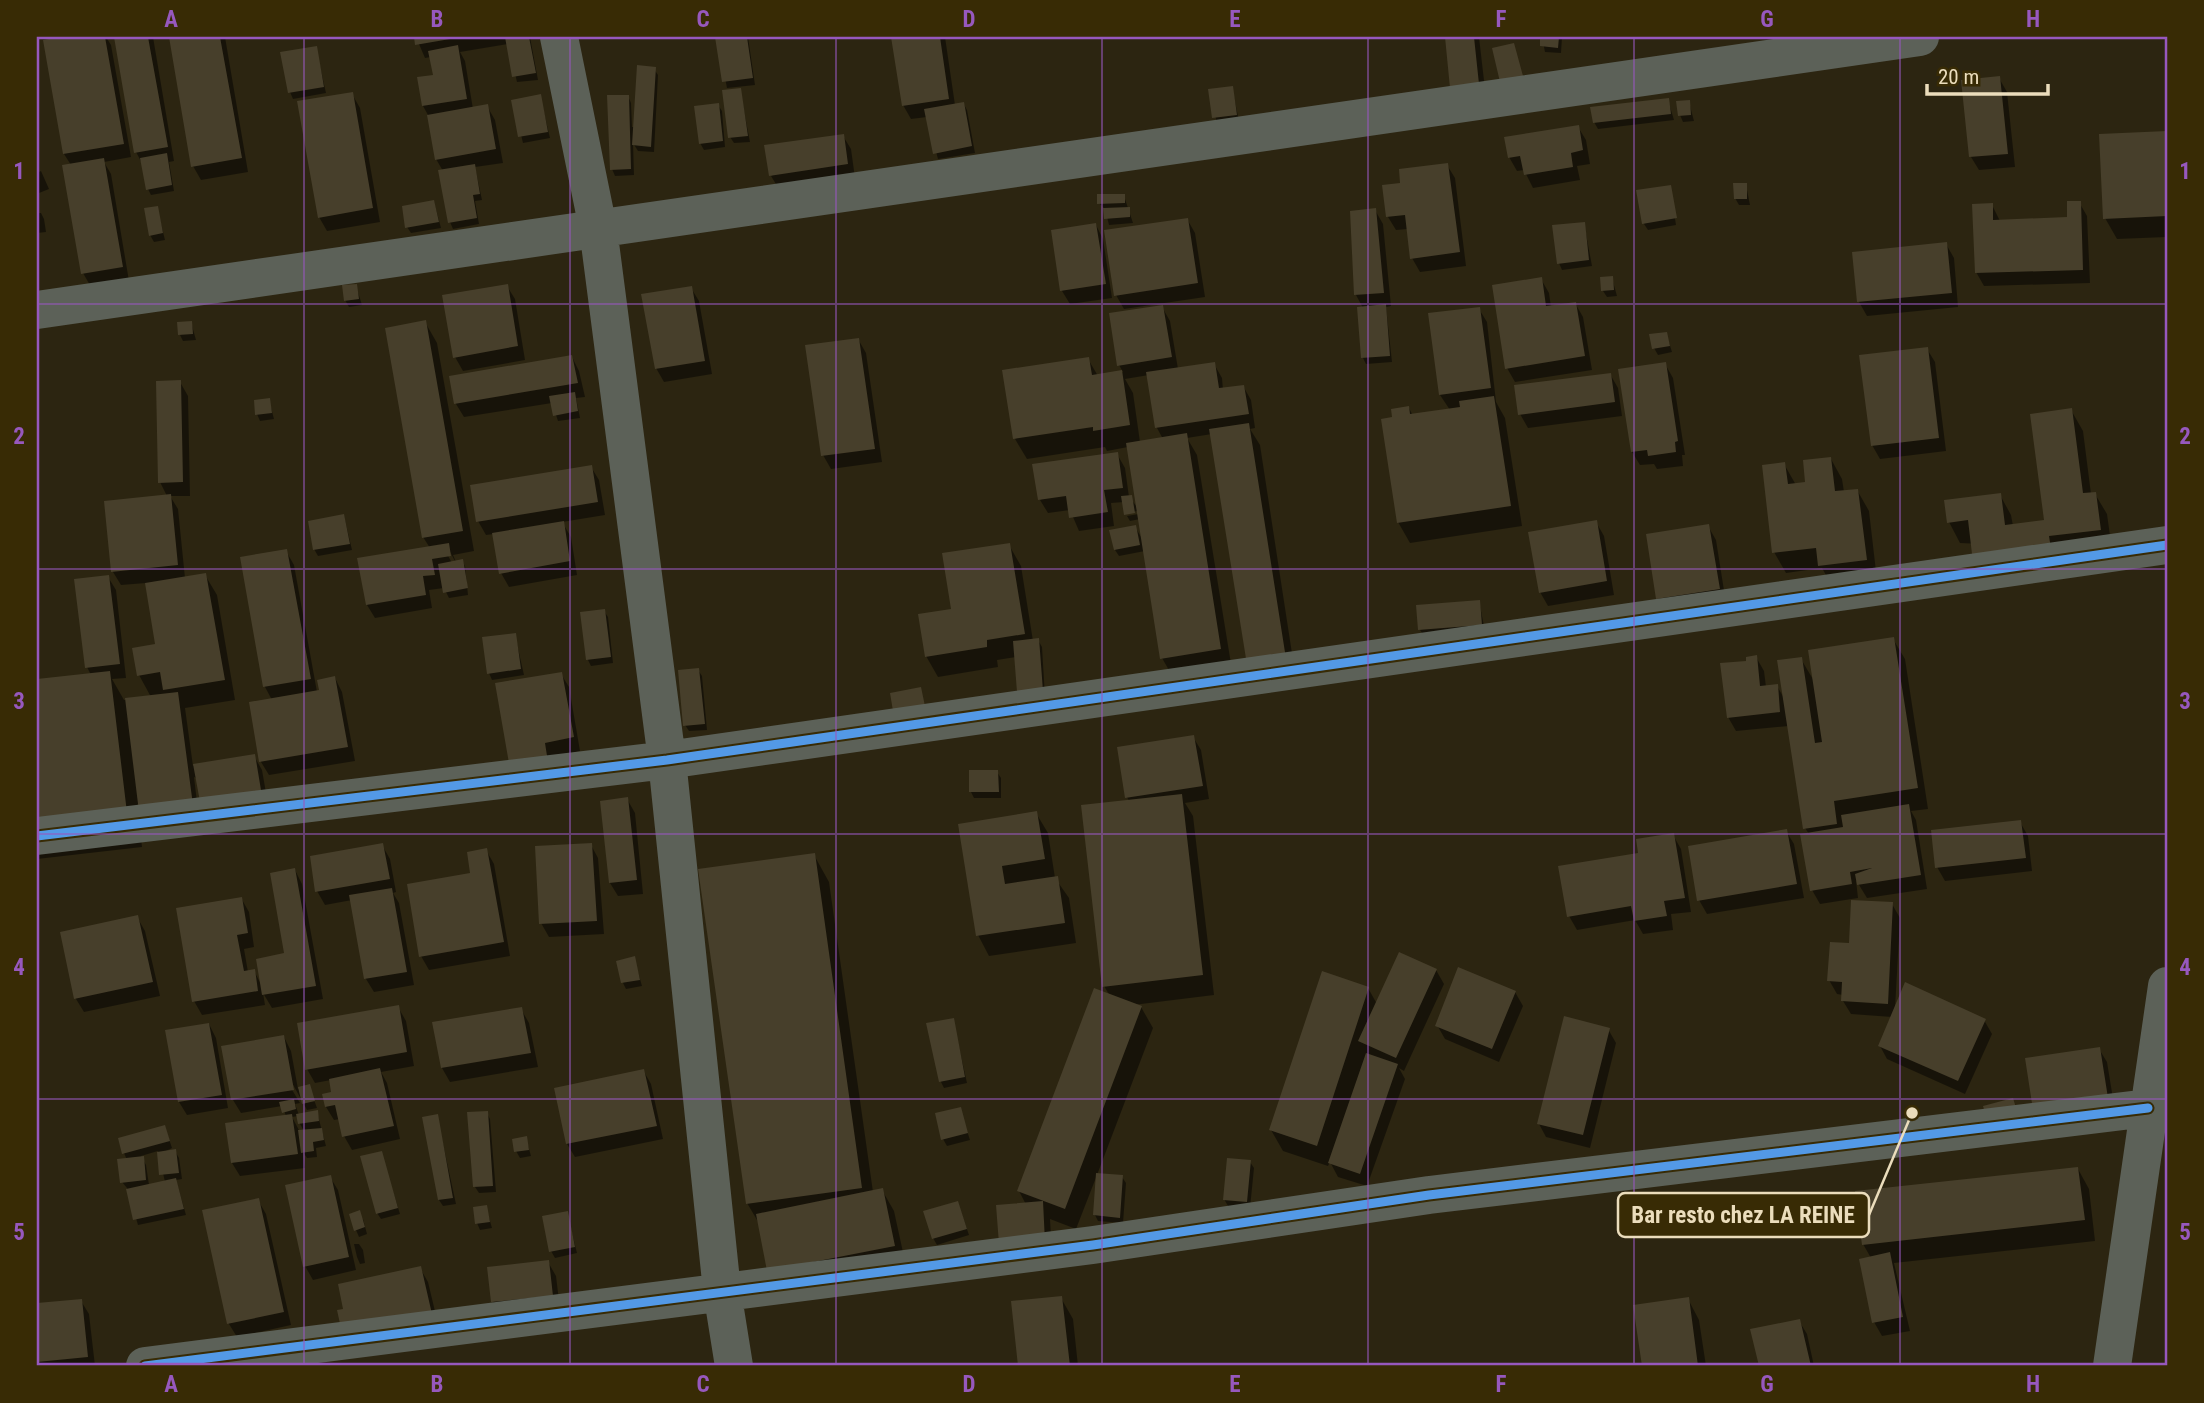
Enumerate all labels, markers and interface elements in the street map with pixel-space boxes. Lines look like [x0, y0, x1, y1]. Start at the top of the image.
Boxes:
text: A [164, 6, 178, 33]
text: B [431, 6, 443, 33]
text: C [696, 6, 710, 33]
text: D [963, 6, 976, 33]
text: E [1229, 6, 1241, 33]
text: F [1496, 6, 1507, 33]
text: G [1760, 6, 1774, 33]
text: H [2026, 6, 2040, 33]
scale bar [1927, 52, 2048, 96]
text: 20 m [1938, 65, 1979, 89]
text: 1 [13, 158, 25, 185]
text: 1 [2179, 158, 2191, 185]
text: 2 [13, 423, 25, 450]
text: 2 [2179, 423, 2191, 450]
text: 3 [13, 688, 25, 715]
text: 3 [2179, 688, 2191, 715]
text: 4 [13, 954, 25, 981]
text: 4 [2179, 954, 2191, 981]
callout: Bar resto chez LA REINE [1618, 1193, 1869, 1237]
text: Bar resto chez LA REINE [1631, 1202, 1855, 1229]
text: 5 [13, 1219, 25, 1246]
text: 5 [2179, 1219, 2191, 1246]
text: A [164, 1371, 178, 1398]
text: B [431, 1371, 443, 1398]
text: C [696, 1371, 710, 1398]
text: D [963, 1371, 976, 1398]
text: E [1229, 1371, 1241, 1398]
text: F [1496, 1371, 1507, 1398]
text: G [1760, 1371, 1774, 1398]
text: H [2026, 1371, 2040, 1398]

